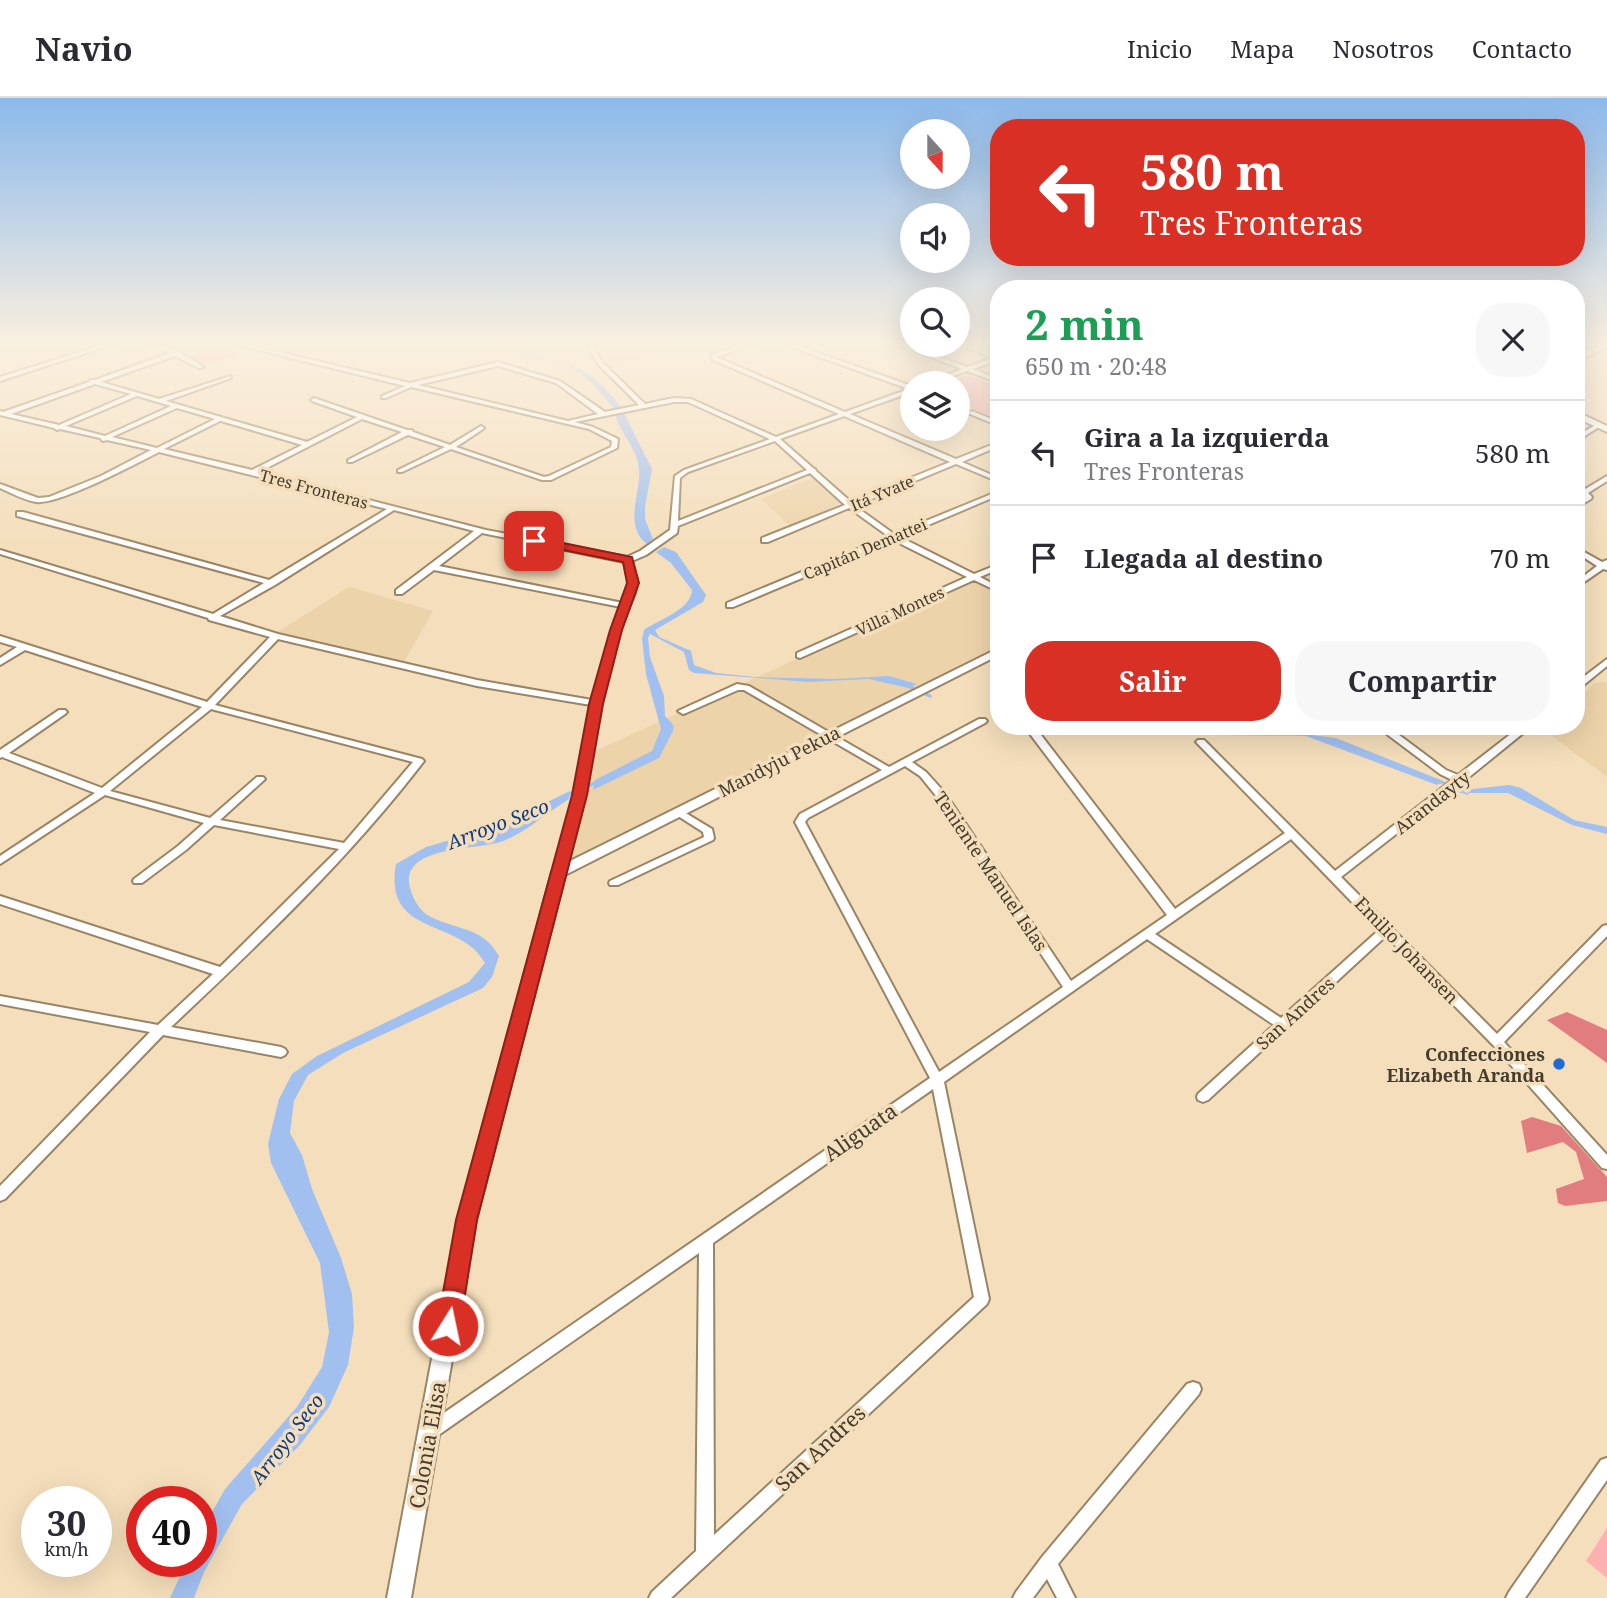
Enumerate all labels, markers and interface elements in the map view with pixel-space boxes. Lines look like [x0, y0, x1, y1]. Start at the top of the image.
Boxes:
text: Navio [35, 26, 133, 71]
text: Inicio [1127, 32, 1192, 65]
text: Mapa [1230, 32, 1295, 65]
text: Nosotros [1333, 32, 1434, 65]
text: Contacto [1472, 32, 1572, 65]
north arrow [900, 119, 970, 189]
map controls [900, 119, 970, 441]
text: 580 m [1140, 138, 1284, 204]
icon: left [1025, 147, 1116, 238]
text: Tres Fronteras [1140, 201, 1363, 244]
button: sound [900, 203, 970, 273]
button: search [900, 287, 970, 357]
text: 2 min [1025, 295, 1144, 352]
button: close [1476, 303, 1550, 377]
text: 650 m · 20:48 [1025, 350, 1167, 382]
button: layers [900, 371, 970, 441]
text: Gira a la izquierda [1084, 419, 1330, 455]
icon: left [1025, 434, 1063, 472]
text: 580 m [1475, 435, 1550, 471]
text: Tres Fronteras [1084, 455, 1244, 487]
street label: Tres Fronteras [257, 464, 371, 514]
street label: Itá Yvate [847, 470, 917, 516]
pin [504, 511, 564, 571]
street label: Capitán Demattei [800, 513, 930, 585]
icon: arrive [515, 522, 553, 560]
icon: arrive [1025, 539, 1063, 577]
text: Llegada al destino [1084, 540, 1323, 576]
text: 70 m [1490, 540, 1550, 576]
street label: Villa Montes [852, 581, 948, 641]
button: Salir [1025, 641, 1281, 721]
button: Compartir [1295, 641, 1550, 721]
street label: Mandyju Pekua [714, 720, 844, 802]
street label: Arandayty [1389, 764, 1476, 839]
street label: Teniente Manuel Islas [929, 787, 1053, 955]
water label: Arroyo Seco [441, 793, 553, 856]
street label: Emilio Johansen [1350, 891, 1464, 1009]
street label: San Andres [1251, 971, 1339, 1055]
place label: Confecciones Elizabeth Aranda [1386, 1042, 1545, 1087]
marker: Confecciones Elizabeth Aranda [1551, 1056, 1567, 1072]
street label: Aliguata [818, 1097, 902, 1167]
position arrow [411, 1289, 485, 1363]
street label: Colonia Elisa [402, 1379, 452, 1511]
water label: Arroyo Seco [243, 1388, 330, 1491]
street label: San Andres [769, 1399, 871, 1497]
speed limit sign: 40 [126, 1486, 217, 1577]
text: 30 [47, 1499, 86, 1546]
text: km/h [44, 1537, 89, 1561]

